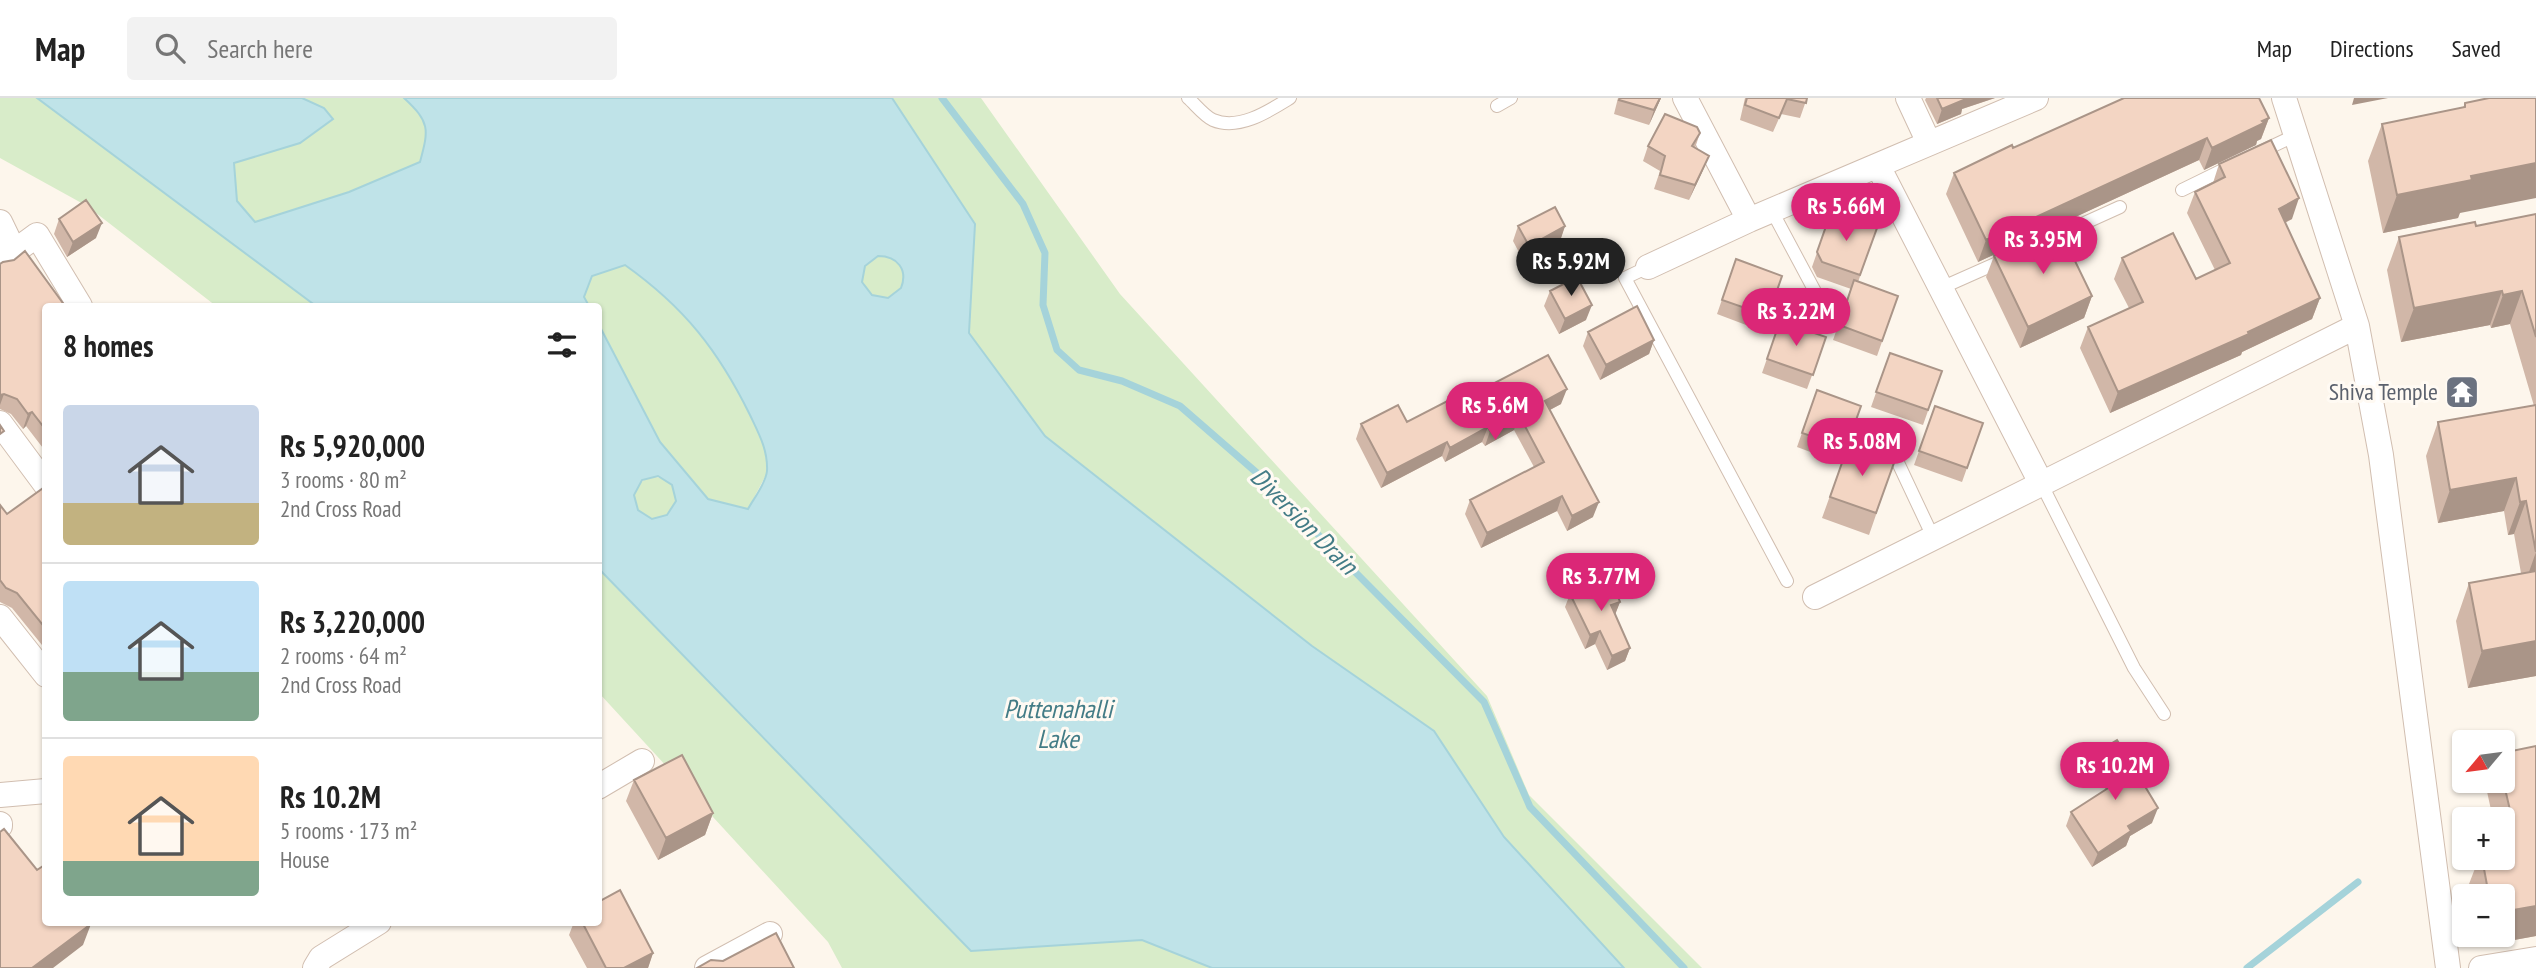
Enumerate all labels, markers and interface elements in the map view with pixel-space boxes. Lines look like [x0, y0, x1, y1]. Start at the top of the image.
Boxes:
search box [127, 17, 617, 80]
text: Map [35, 27, 85, 70]
icon: search [151, 29, 189, 67]
text: Search here [207, 32, 313, 65]
text: Map [2257, 33, 2292, 64]
text: Directions [2330, 33, 2414, 64]
text: Saved [2452, 33, 2501, 64]
pin: Rs 5.66M [1774, 184, 1918, 243]
text: Rs 5.66M [1807, 191, 1885, 220]
pin: Rs 3.95M [1971, 216, 2115, 276]
text: Rs 3.95M [2004, 224, 2082, 253]
pin: Rs 5.92M [1499, 238, 1643, 298]
text: Rs 5.92M [1532, 246, 1610, 275]
pin: Rs 3.22M [1724, 288, 1868, 348]
text: Rs 3.22M [1757, 296, 1835, 325]
text: 8 homes [63, 326, 154, 365]
icon: filters [543, 326, 581, 364]
temple icon: Shiva Temple [2443, 373, 2481, 411]
place label: Shiva Temple [2329, 376, 2438, 407]
pin: Rs 5.6M [1430, 382, 1560, 442]
text: Rs 5.6M [1462, 390, 1528, 419]
pin: Rs 5.08M [1790, 418, 1934, 478]
text: Rs 5,920,000 [280, 426, 425, 465]
text: Rs 5.08M [1823, 426, 1901, 455]
icon: home [119, 433, 203, 517]
water label: Diversion Drain [1244, 460, 1366, 582]
text: 3 rooms · 80 m² [280, 465, 407, 494]
text: 2nd Cross Road [280, 494, 401, 523]
pin: Rs 3.77M [1529, 554, 1673, 613]
text: Rs 3.77M [1562, 561, 1640, 590]
text: Rs 3,220,000 [280, 602, 425, 641]
icon: home [119, 609, 203, 693]
text: 2 rooms · 64 m² [280, 641, 407, 670]
text: 2nd Cross Road [280, 670, 401, 699]
water label: Puttenahalli Lake [1004, 692, 1116, 755]
north arrow [2452, 730, 2515, 793]
map controls [2452, 730, 2515, 947]
pin: Rs 10.2M [2043, 742, 2187, 802]
text: Rs 10.2M [2076, 750, 2154, 779]
text: Rs 10.2M [280, 777, 381, 816]
icon: home [119, 784, 203, 868]
button: + [2452, 807, 2515, 870]
text: 5 rooms · 173 m² [280, 816, 417, 845]
text: House [280, 845, 330, 874]
button: − [2452, 884, 2515, 947]

